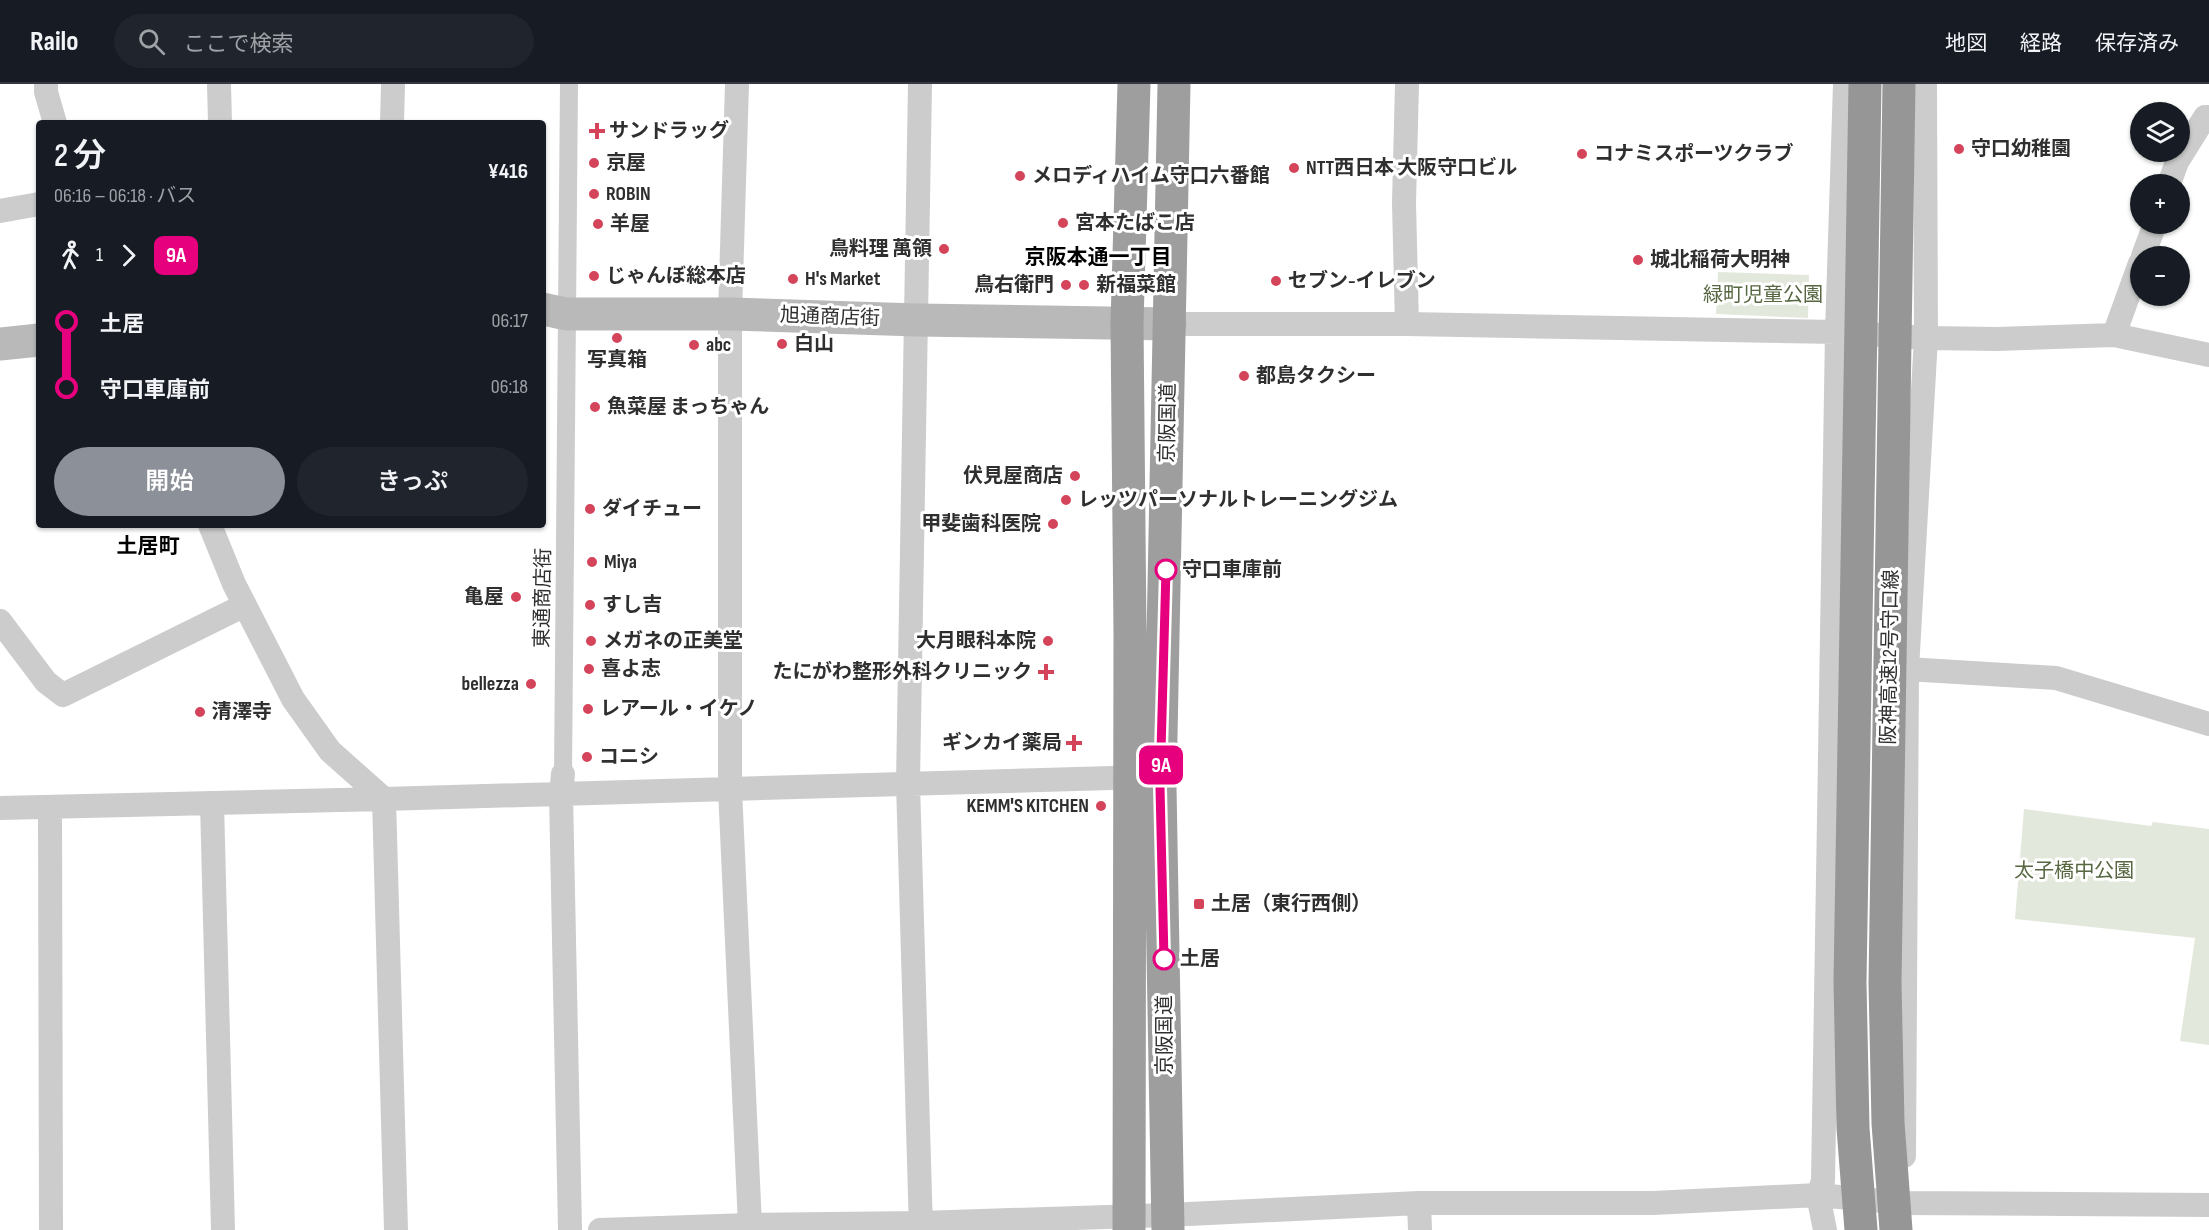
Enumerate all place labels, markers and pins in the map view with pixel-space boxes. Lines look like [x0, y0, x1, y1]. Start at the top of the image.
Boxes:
place label: サンドラッグ [609, 119, 729, 143]
marker: サンドラッグ [590, 124, 604, 138]
place label: 守口幼稚園 [1971, 137, 2071, 161]
place label: コナミスポーツクラブ [1594, 142, 1794, 166]
marker: 守口幼稚園 [1952, 142, 1966, 156]
marker: コナミスポーツクラブ [1575, 147, 1589, 161]
place label: 京屋 [606, 151, 646, 175]
marker: 京屋 [587, 156, 601, 170]
place label: NTT西日本 大阪守口ビル [1306, 156, 1517, 180]
marker: NTT西日本 大阪守口ビル [1287, 161, 1301, 175]
place label: メロディハイム守口六番館 [1032, 164, 1270, 188]
marker: メロディハイム守口六番館 [1013, 169, 1027, 183]
place label: ROBIN [606, 182, 651, 206]
marker: ROBIN [587, 187, 601, 201]
place label: 宮本たばこ店 [1075, 211, 1195, 235]
place label: 羊屋 [610, 212, 650, 236]
marker: 宮本たばこ店 [1056, 216, 1070, 230]
marker: 羊屋 [591, 217, 605, 231]
place label: 鳥料理 萬領 [829, 237, 932, 261]
marker: 鳥料理 萬領 [937, 242, 951, 256]
place label: 城北稲荷大明神 [1650, 248, 1790, 272]
marker: 城北稲荷大明神 [1631, 253, 1645, 267]
place label: じゃんぼ総本店 [606, 264, 746, 288]
place label: H's Market [805, 267, 881, 291]
marker: じゃんぼ総本店 [587, 269, 601, 283]
place label: セブン-イレブン [1288, 269, 1436, 293]
marker: H's Market [786, 272, 800, 286]
place label: 鳥右衛門 [974, 273, 1054, 297]
place label: 新福菜館 [1096, 273, 1176, 297]
marker: セブン-イレブン [1269, 274, 1283, 288]
marker: 鳥右衛門 [1059, 278, 1073, 292]
marker: 新福菜館 [1077, 278, 1091, 292]
marker: 写真箱 [610, 331, 624, 345]
place label: 白山 [794, 332, 834, 356]
place label: abc [706, 333, 731, 357]
marker: 白山 [775, 337, 789, 351]
marker: abc [687, 338, 701, 352]
place label: 写真箱 [587, 348, 647, 372]
place label: 都島タクシー [1256, 364, 1376, 388]
marker: 都島タクシー [1237, 369, 1251, 383]
place label: 魚菜屋 まっちゃん [607, 395, 769, 419]
marker: 魚菜屋 まっちゃん [588, 400, 602, 414]
place label: 伏見屋商店 [963, 464, 1063, 488]
marker: 伏見屋商店 [1068, 469, 1082, 483]
place label: レッツパーソナルトレーニングジム [1078, 488, 1398, 512]
marker: レッツパーソナルトレーニングジム [1059, 493, 1073, 507]
place label: ダイチュー [602, 497, 702, 521]
marker: ダイチュー [583, 502, 597, 516]
place label: 甲斐歯科医院 [921, 512, 1041, 536]
marker: 甲斐歯科医院 [1046, 517, 1060, 531]
place label: Miya [604, 550, 637, 574]
marker: Miya [585, 555, 599, 569]
place label: 守口車庫前 [1182, 558, 1282, 582]
marker: 守口車庫前 [1155, 559, 1177, 581]
place label: 亀屋 [464, 585, 504, 609]
marker: 亀屋 [509, 590, 523, 604]
place label: すし吉 [602, 593, 662, 617]
marker: すし吉 [583, 598, 597, 612]
place label: メガネの正美堂 [603, 629, 743, 653]
place label: 大月眼科本院 [916, 629, 1036, 653]
marker: メガネの正美堂 [584, 634, 598, 648]
marker: 大月眼科本院 [1041, 634, 1055, 648]
place label: 喜よ志 [601, 657, 661, 681]
place label: たにがわ整形外科クリニック [772, 660, 1032, 684]
marker: 喜よ志 [582, 662, 596, 676]
marker: たにがわ整形外科クリニック [1037, 663, 1055, 681]
place label: bellezza [462, 672, 519, 696]
marker: bellezza [524, 677, 538, 691]
place label: レアール・イケノ [600, 697, 758, 721]
place label: 清澤寺 [212, 700, 272, 724]
marker: レアール・イケノ [581, 702, 595, 716]
marker: 清澤寺 [193, 705, 207, 719]
place label: ギンカイ薬局 [942, 731, 1062, 755]
marker: ギンカイ薬局 [1067, 736, 1081, 750]
place label: コニシ [599, 745, 659, 769]
marker: コニシ [580, 750, 594, 764]
place label: KEMM'S KITCHEN [967, 794, 1089, 818]
marker: KEMM'S KITCHEN [1094, 799, 1108, 813]
place label: 土居（東行西側） [1211, 892, 1371, 916]
marker: 土居（東行西側） [1192, 897, 1206, 911]
place label: 土居 [1180, 947, 1220, 971]
marker: 土居 [1153, 948, 1175, 970]

